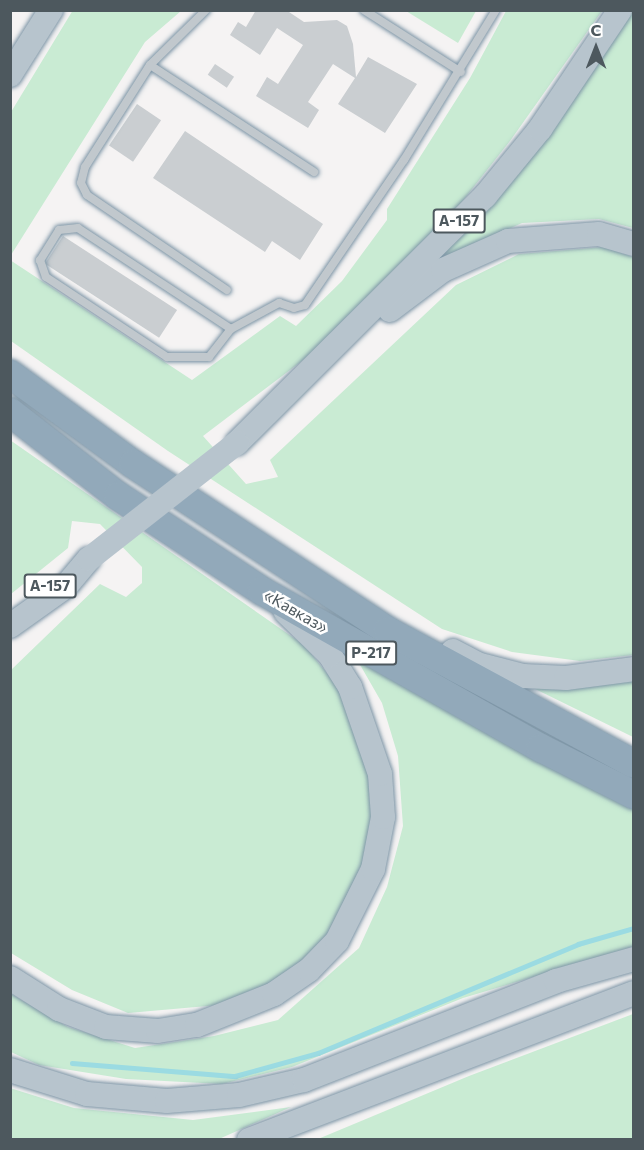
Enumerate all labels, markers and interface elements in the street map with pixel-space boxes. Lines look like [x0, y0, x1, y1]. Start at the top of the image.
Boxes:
north arrow [566, 18, 626, 78]
text: С [591, 20, 601, 39]
road number: А-157 [432, 209, 486, 233]
road number: А-157 [23, 574, 77, 598]
street label: «Кавказ» [261, 585, 331, 637]
road number: Р-217 [344, 641, 398, 665]

